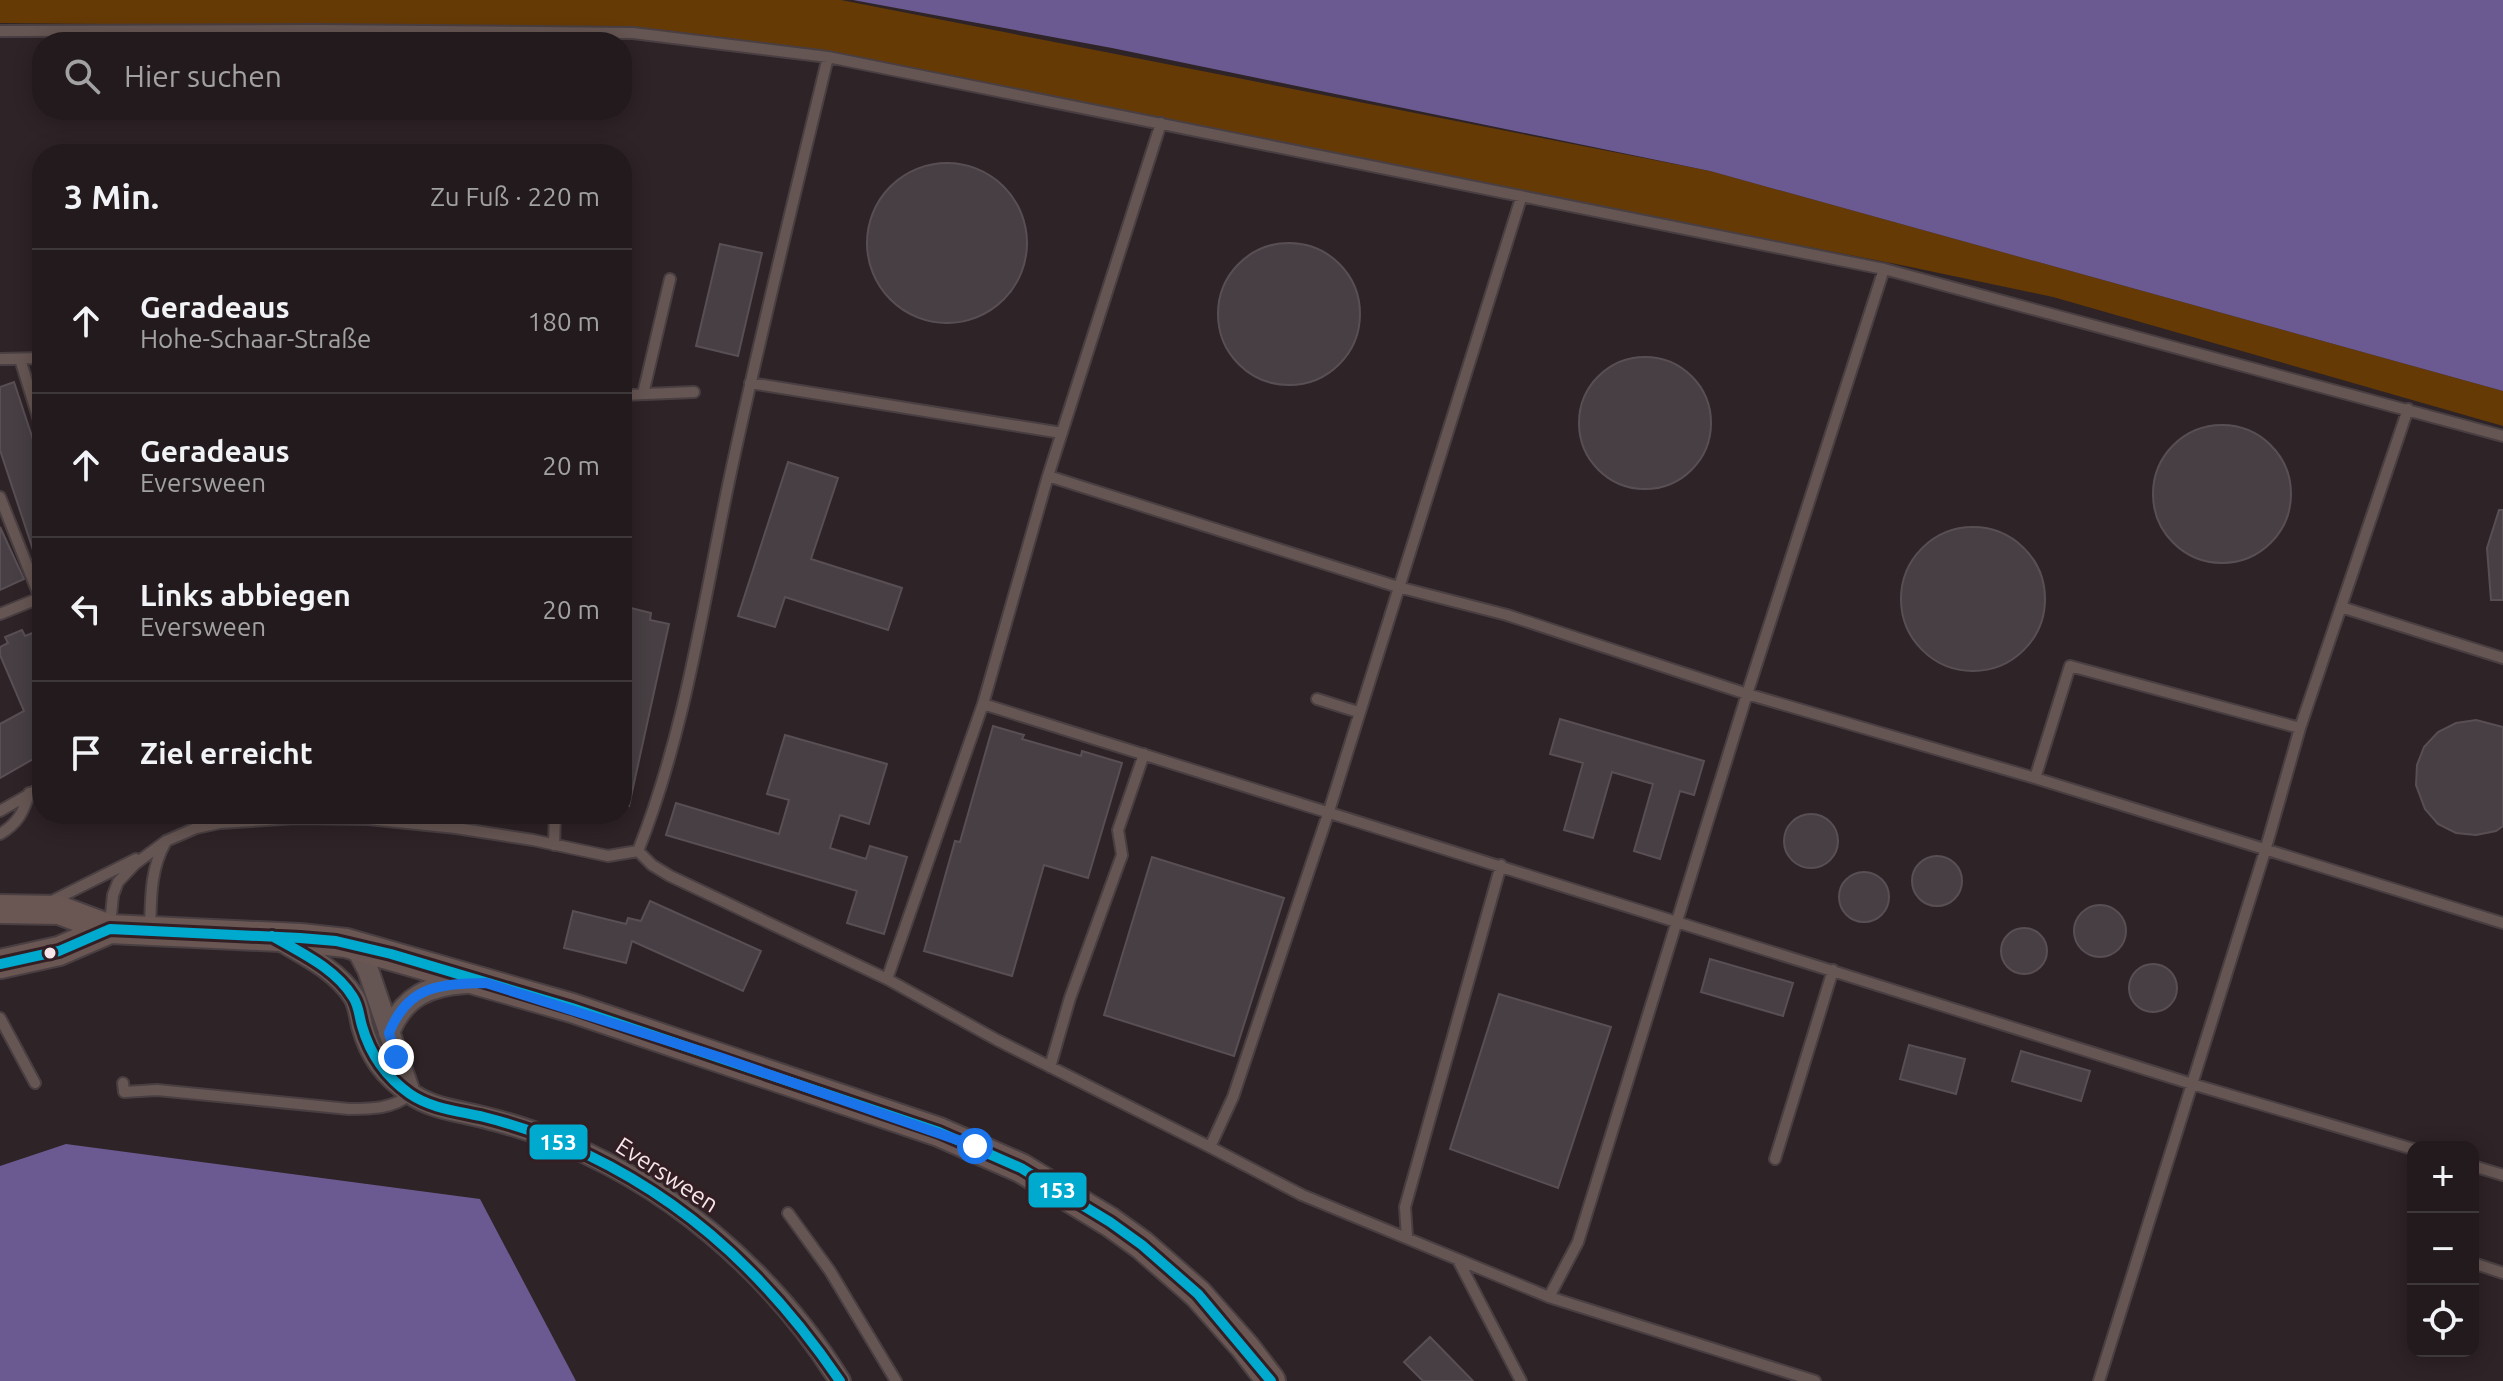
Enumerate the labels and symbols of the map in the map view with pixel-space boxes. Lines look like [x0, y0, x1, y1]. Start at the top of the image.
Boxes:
unlabelled marker [42, 945, 58, 961]
route end [378, 1039, 414, 1075]
line badge: 153 [528, 1123, 589, 1161]
route start [957, 1128, 993, 1164]
text: 153 [539, 1129, 577, 1154]
street label: Eversween [611, 1132, 723, 1218]
line badge: 153 [1027, 1171, 1088, 1209]
text: 153 [1038, 1177, 1076, 1202]

